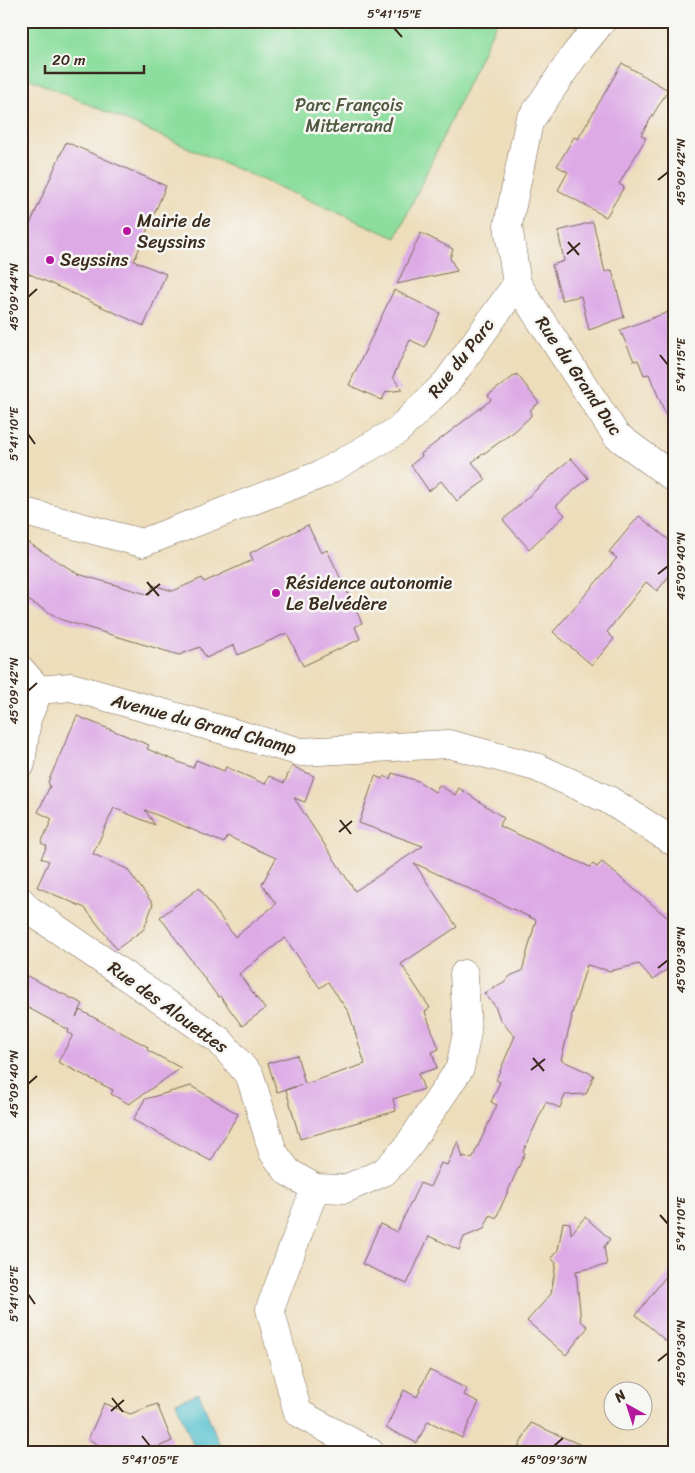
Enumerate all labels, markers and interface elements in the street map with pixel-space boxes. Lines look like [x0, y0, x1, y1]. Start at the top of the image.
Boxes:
text: 5°41'15"E [367, 3, 422, 25]
scale bar [45, 42, 144, 74]
text: 20 m [52, 47, 86, 73]
park label: Parc François Mitterrand [295, 89, 404, 142]
text: 45°09'42"N [670, 138, 692, 206]
place label: Mairie de Seyssins [137, 205, 211, 258]
marker: Mairie de Seyssins [121, 225, 133, 237]
place label: Seyssins [60, 244, 129, 276]
marker: Seyssins [44, 254, 56, 266]
text: 45°09'44"N [3, 262, 25, 331]
street label: Rue du Grand Duc [527, 309, 631, 443]
street label: Rue du Parc [419, 311, 503, 405]
text: 5°41'15"E [670, 337, 692, 392]
text: 5°41'10"E [3, 406, 25, 461]
text: 45°09'40"N [670, 531, 692, 600]
place label: Résidence autonomie Le Belvédère [286, 567, 452, 620]
marker: Résidence autonomie Le Belvédère [270, 587, 282, 599]
text: 45°09'42"N [3, 657, 25, 725]
street label: Avenue du Grand Champ [107, 684, 301, 764]
text: 45°09'38"N [670, 926, 692, 993]
street label: Rue des Alouettes [101, 952, 236, 1062]
text: 45°09'40"N [3, 1049, 25, 1118]
text: 5°41'10"E [670, 1196, 692, 1251]
text: 5°41'05"E [3, 1265, 25, 1322]
text: 45°09'36"N [670, 1319, 692, 1386]
north arrow [602, 1380, 652, 1430]
text: N [608, 1383, 632, 1410]
text: 5°41'05"E [122, 1449, 179, 1471]
text: 45°09'36"N [521, 1449, 588, 1471]

